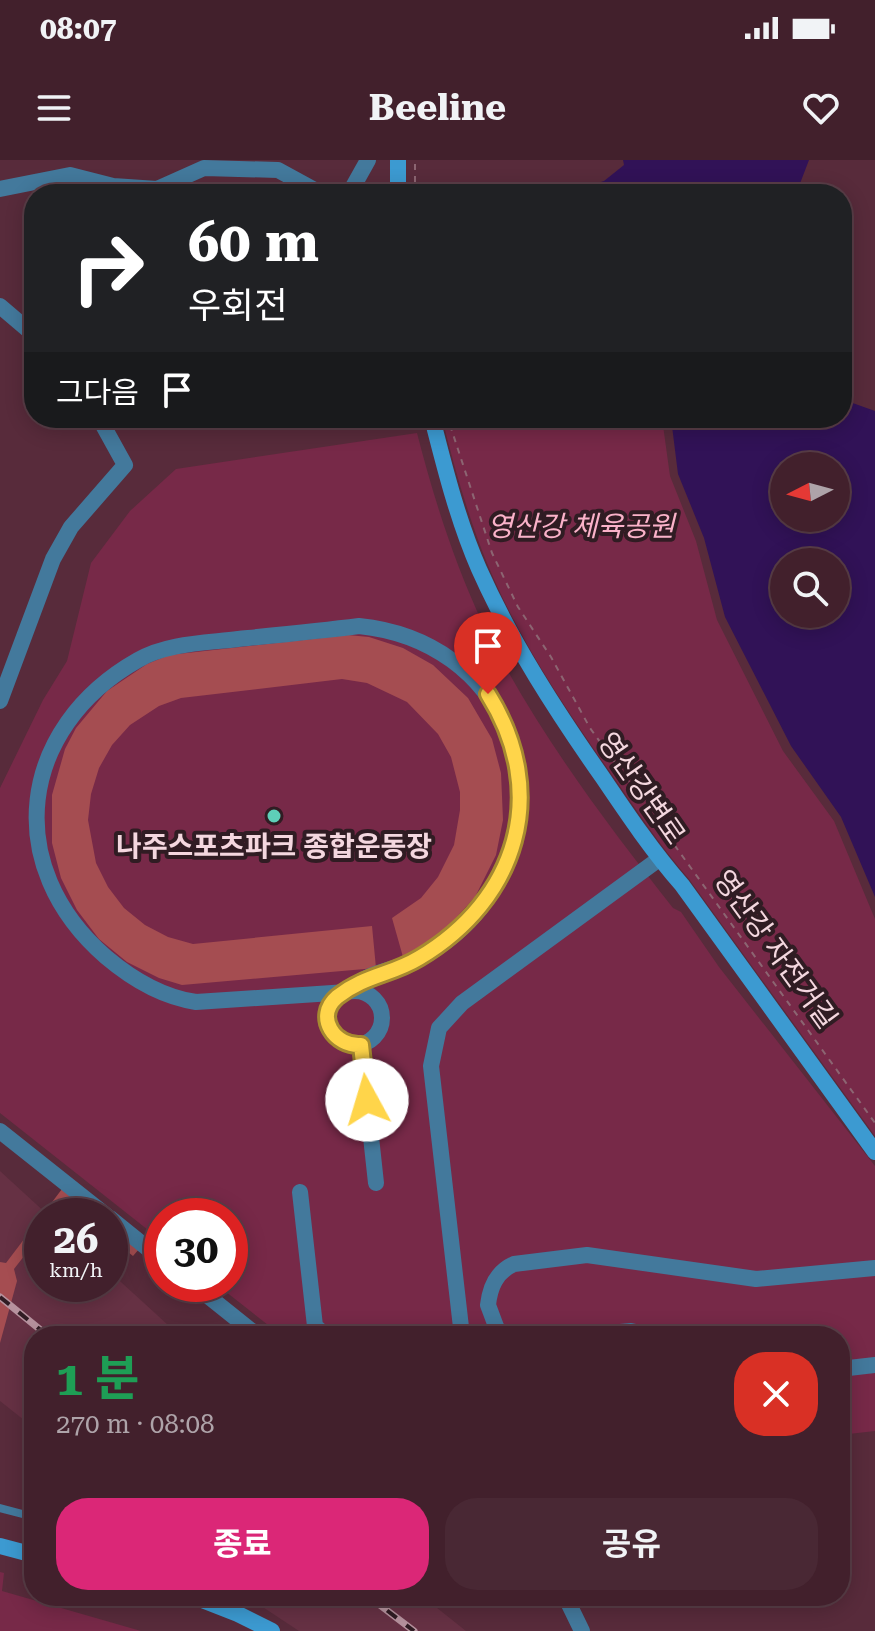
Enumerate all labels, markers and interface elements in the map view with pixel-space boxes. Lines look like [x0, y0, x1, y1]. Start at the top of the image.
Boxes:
text: 08:07 [40, 11, 117, 46]
icon: menu [32, 86, 76, 130]
icon: heart [799, 86, 843, 130]
text: Beeline [369, 87, 506, 129]
text: 60 m [188, 209, 319, 275]
icon: right [56, 216, 160, 320]
text: 우회전 [188, 285, 287, 327]
icon: arrive [155, 368, 199, 412]
text: 그다음 [56, 375, 139, 410]
north arrow [770, 452, 850, 532]
map controls [770, 452, 850, 628]
park label: 영산강 체육공원 [487, 510, 677, 543]
button: search [770, 548, 850, 628]
pin [454, 612, 522, 694]
icon: arrive [466, 624, 510, 668]
street label: 영산강변로 [591, 726, 692, 851]
marker: 나주스포츠파크 종합운동장 [265, 807, 283, 825]
place label: 나주스포츠파크 종합운동장 [116, 830, 432, 863]
street label: 영산강 자전거길 [707, 864, 844, 1035]
position arrow [325, 1058, 409, 1142]
speed limit sign: 30 [144, 1198, 248, 1302]
text: 26 [54, 1216, 98, 1263]
text: km/h [49, 1258, 103, 1282]
text: 1 분 [56, 1351, 139, 1407]
button: close [734, 1352, 818, 1436]
text: 270 m · 08:08 [56, 1409, 215, 1439]
button: 종료 [56, 1498, 429, 1590]
button: 공유 [445, 1498, 818, 1590]

